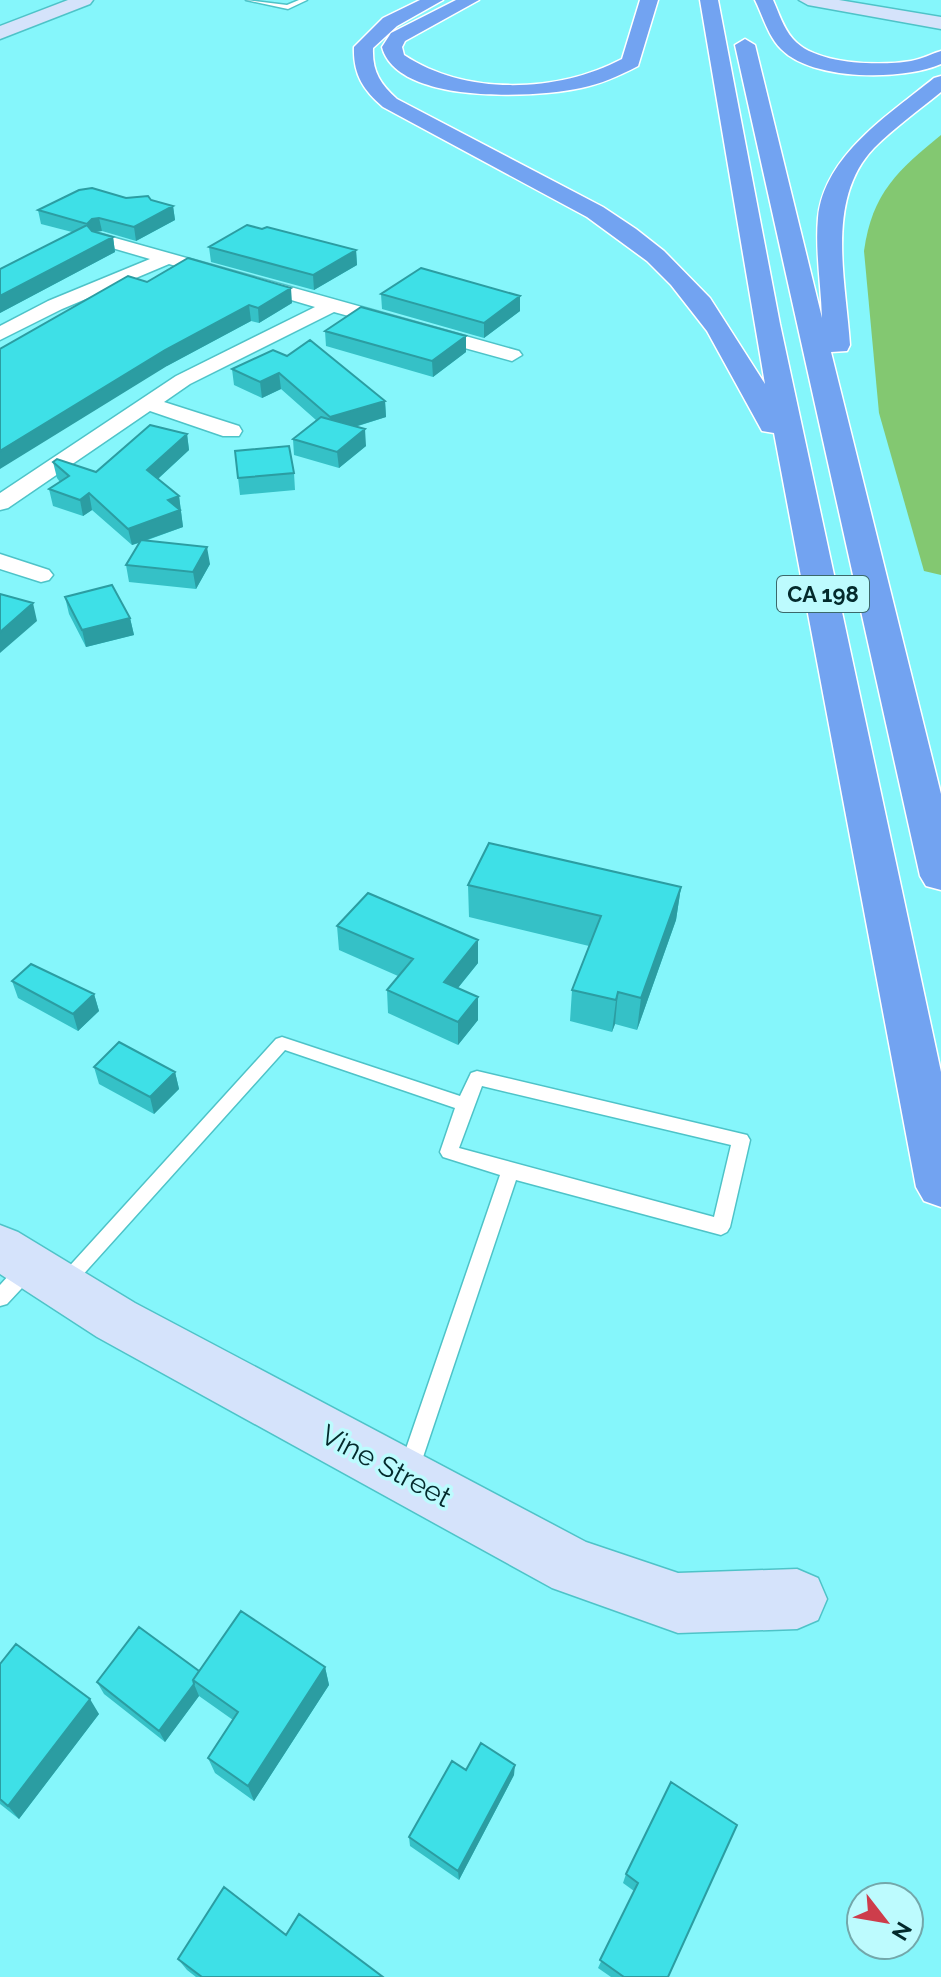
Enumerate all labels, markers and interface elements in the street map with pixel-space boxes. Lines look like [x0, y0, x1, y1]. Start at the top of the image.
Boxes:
road number: CA 198 [777, 576, 869, 612]
street label: Vine Street [315, 1418, 457, 1514]
north arrow [845, 1881, 925, 1961]
text: N [887, 1917, 918, 1945]

